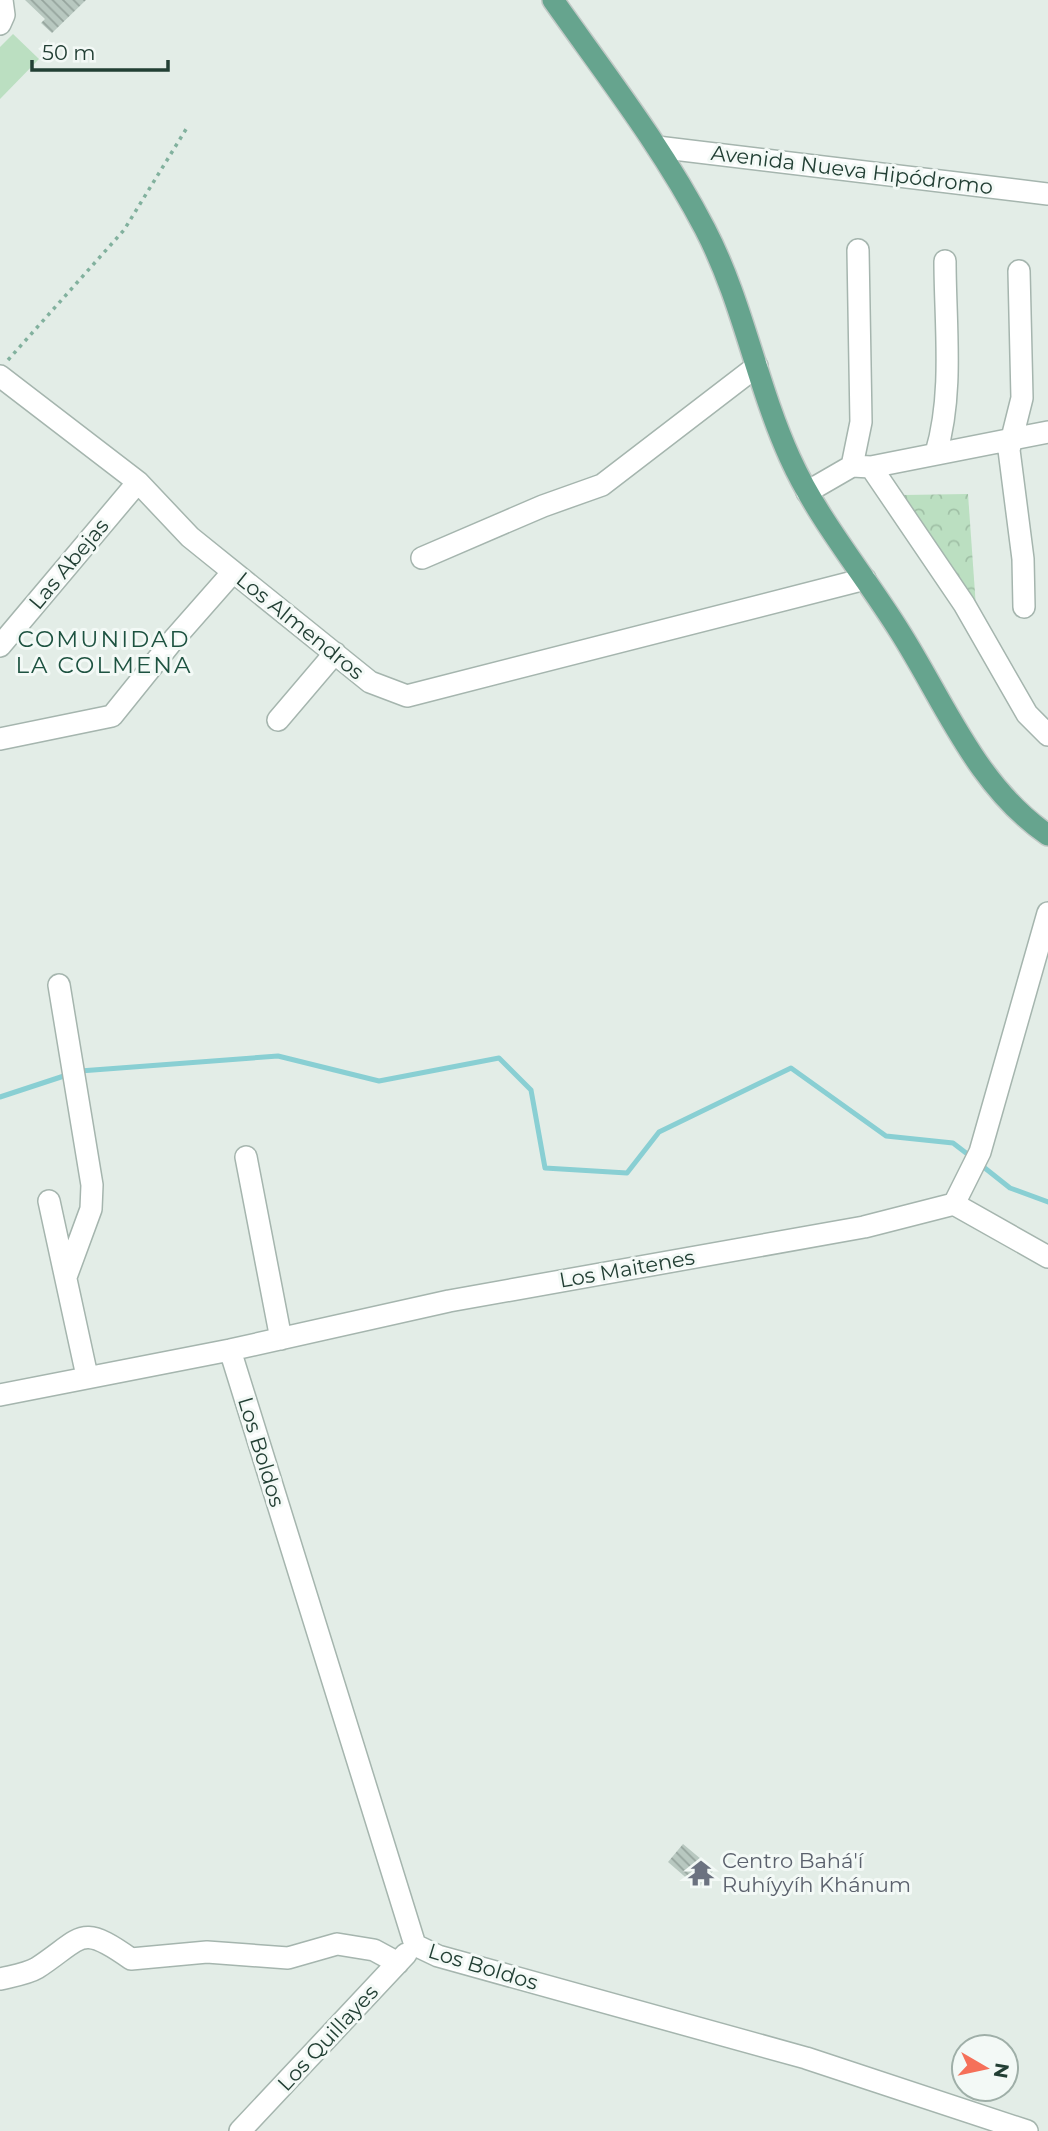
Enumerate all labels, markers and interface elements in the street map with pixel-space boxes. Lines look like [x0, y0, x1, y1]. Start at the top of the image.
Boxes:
scale bar [32, 28, 168, 72]
text: 50 m [42, 40, 96, 65]
street label: Avenida Nueva Hipódromo [710, 140, 994, 199]
street label: Las Abejas [23, 513, 114, 614]
street label: Los Almendros [232, 567, 369, 685]
district label: COMUNIDAD LA COLMENA [16, 625, 192, 679]
street label: Los Maitenes [557, 1244, 697, 1293]
street label: Los Boldos [233, 1394, 290, 1510]
place label: Centro Bahá'í Ruhíyyíh Khánum [722, 1848, 911, 1897]
temple icon: Centro Bahá'í Ruhíyyíh Khánum [686, 1858, 716, 1888]
street label: Los Boldos [425, 1938, 541, 1995]
street label: Los Quillayes [272, 1979, 383, 2096]
north arrow [950, 2033, 1020, 2103]
text: N [989, 2061, 1014, 2080]

